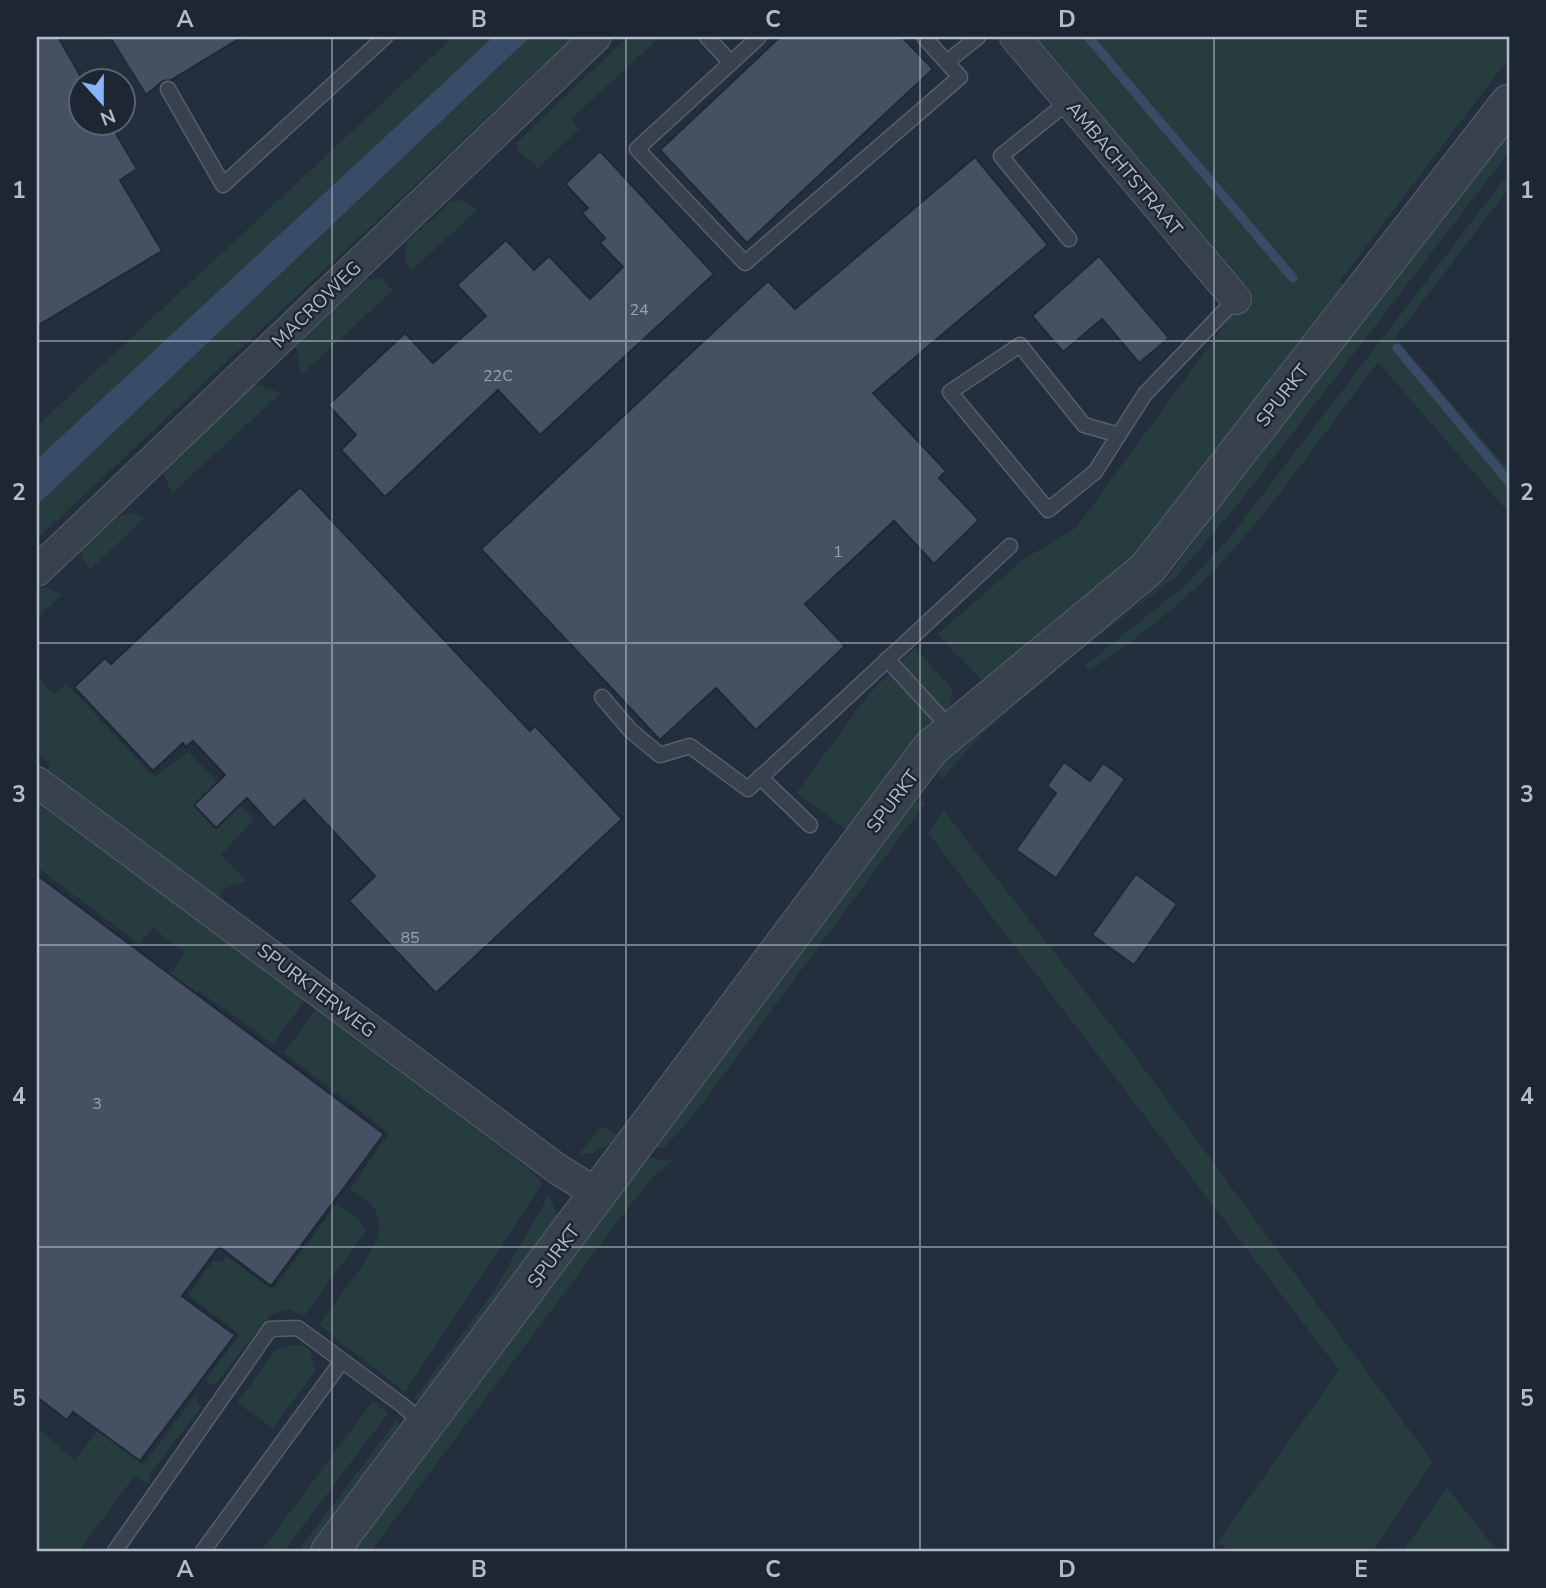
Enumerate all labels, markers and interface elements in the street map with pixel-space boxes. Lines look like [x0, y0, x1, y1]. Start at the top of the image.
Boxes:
text: A [176, 4, 194, 35]
text: B [471, 4, 487, 35]
text: C [765, 4, 781, 35]
text: D [1058, 4, 1076, 35]
text: E [1354, 4, 1368, 35]
north arrow [66, 66, 136, 136]
street label: AMBACHTSTRAAT [1060, 96, 1188, 242]
text: N [96, 102, 119, 132]
text: 1 [12, 175, 26, 206]
text: 1 [1520, 175, 1534, 206]
street label: MACROWEG [266, 255, 367, 354]
house number: 24 [629, 299, 649, 321]
street label: SPURKT [1250, 358, 1316, 432]
house number: 22C [483, 365, 513, 387]
text: 2 [12, 477, 26, 508]
text: 2 [1520, 477, 1534, 508]
house number: 1 [833, 541, 843, 563]
street label: SPURKT [860, 764, 925, 839]
text: 3 [12, 779, 26, 810]
text: 3 [1520, 779, 1534, 810]
house number: 85 [400, 927, 420, 949]
street label: SPURKTERWEG [252, 938, 381, 1044]
text: 4 [12, 1081, 26, 1112]
text: 4 [1520, 1081, 1534, 1112]
house number: 3 [92, 1093, 102, 1115]
street label: SPURKT [521, 1219, 586, 1294]
text: 5 [12, 1383, 26, 1414]
text: 5 [1520, 1383, 1534, 1414]
text: A [176, 1554, 194, 1585]
text: B [471, 1554, 487, 1585]
text: C [765, 1554, 781, 1585]
text: D [1058, 1554, 1076, 1585]
text: E [1354, 1554, 1368, 1585]

